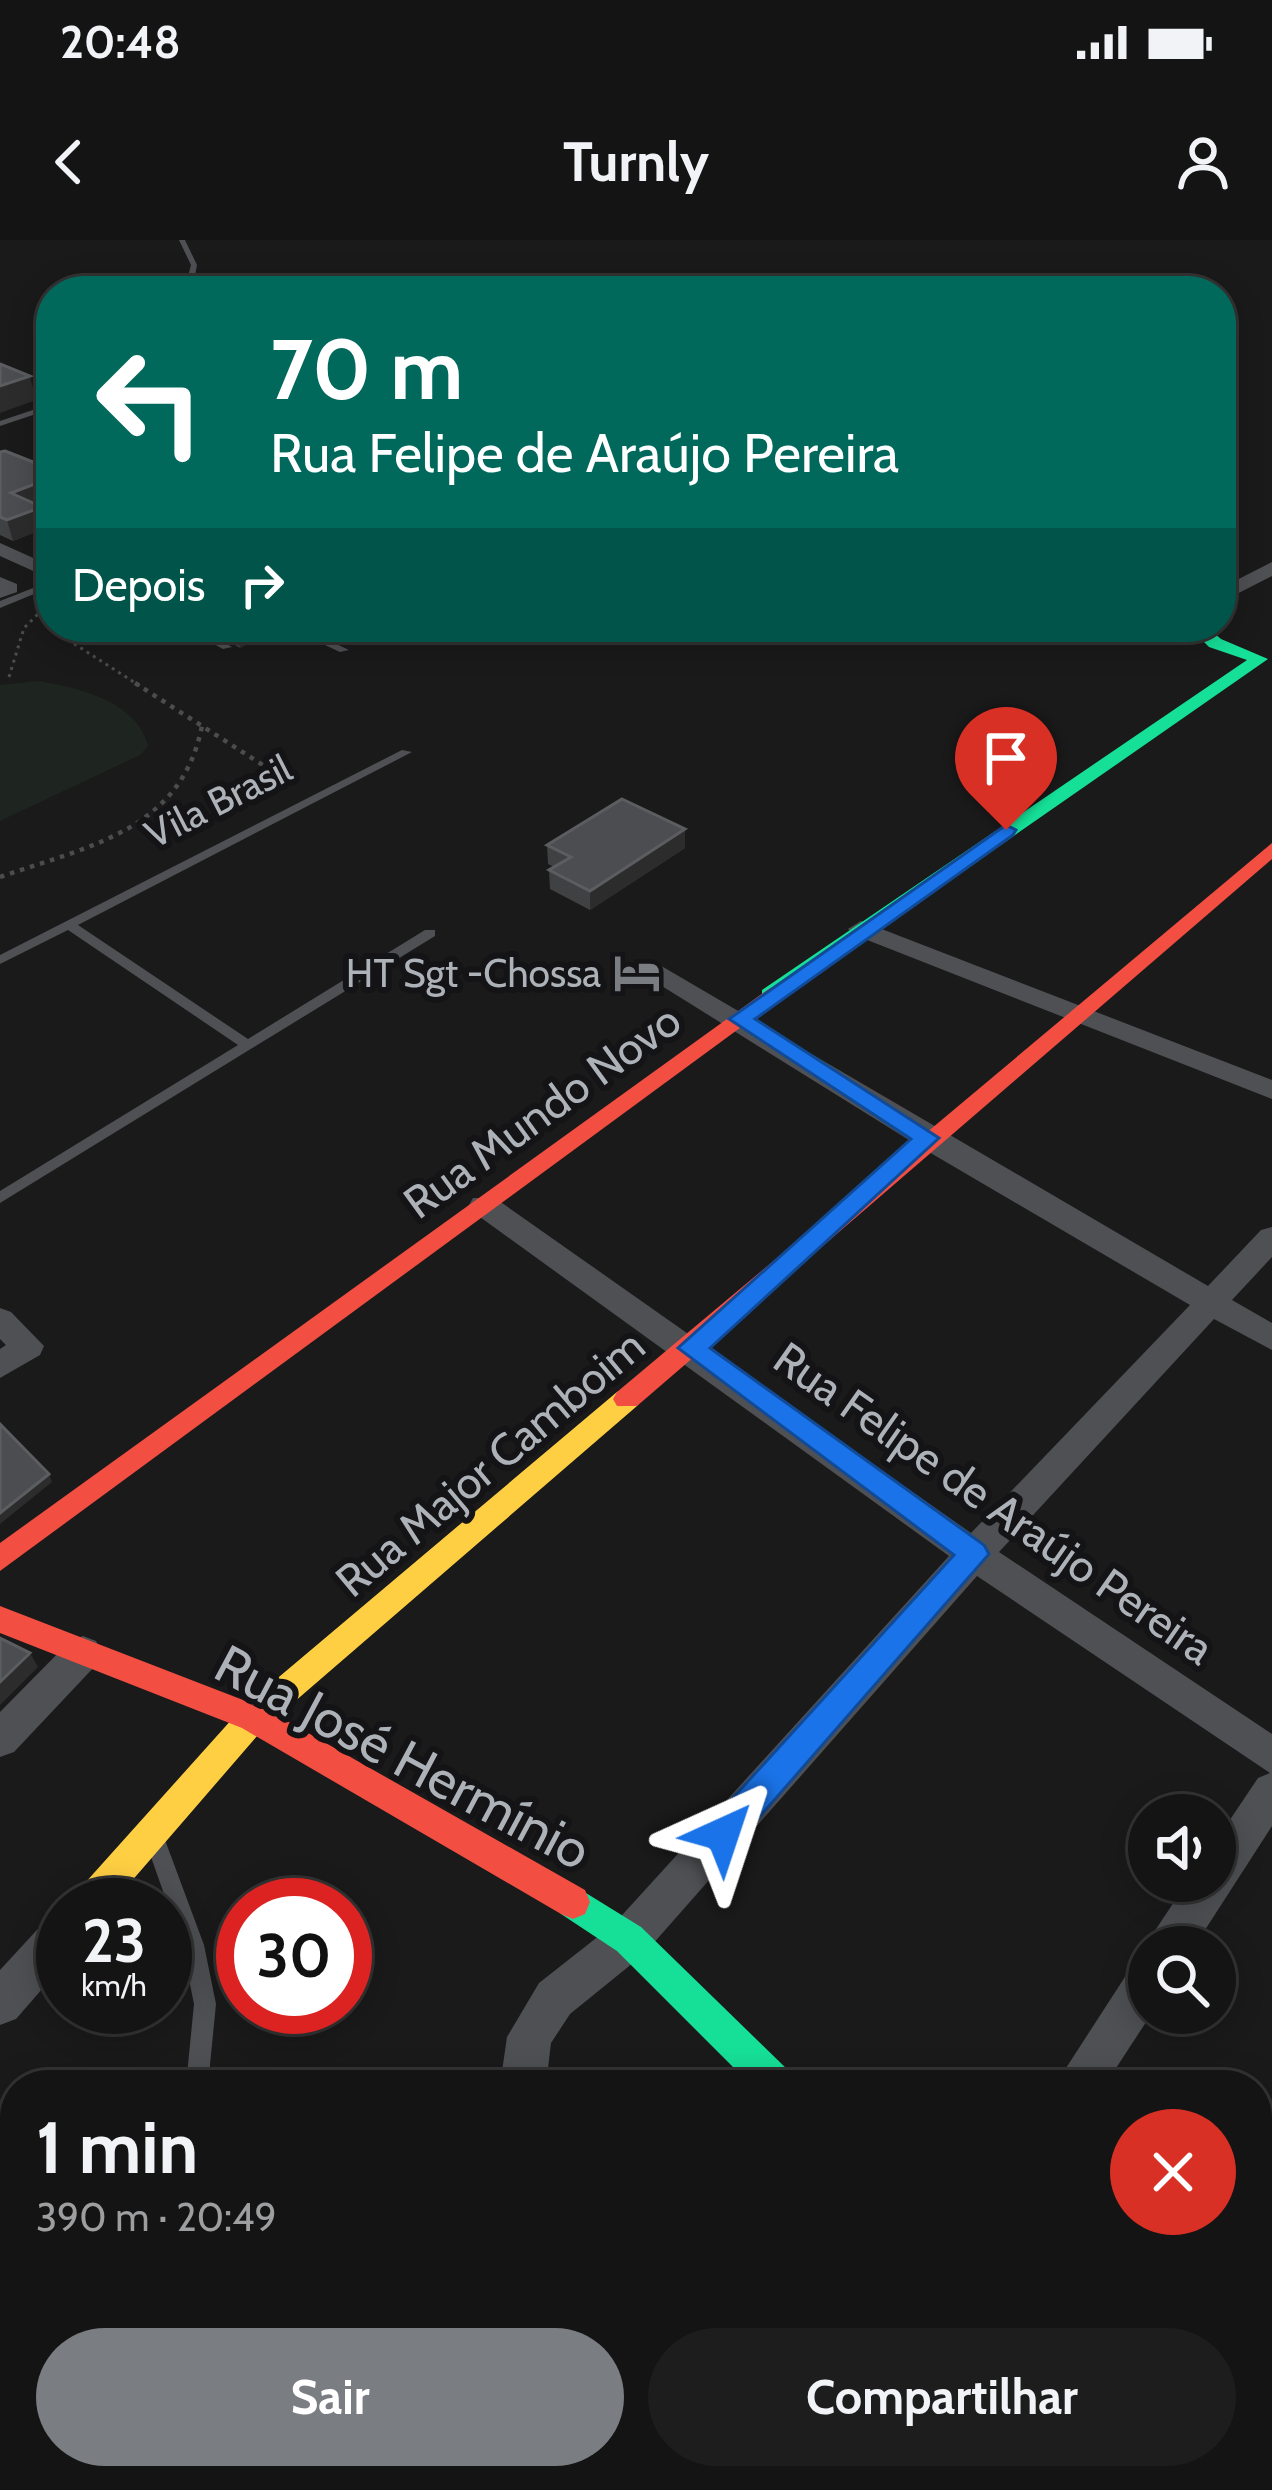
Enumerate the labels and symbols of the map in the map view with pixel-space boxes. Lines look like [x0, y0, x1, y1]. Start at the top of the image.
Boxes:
pin [955, 707, 1057, 830]
street label: Vila Brasil [137, 744, 299, 858]
hotel icon: HT Sgt -Chossa [612, 948, 662, 998]
place label: HT Sgt -Chossa [346, 949, 601, 997]
street label: Rua Mundo Novo [393, 993, 691, 1229]
street label: Rua Major Camboim [325, 1318, 655, 1608]
street label: Rua Felipe de Araújo Pereira [764, 1331, 1224, 1676]
street label: Rua José Hermínio [204, 1630, 602, 1884]
position arrow [660, 1771, 786, 1897]
speed limit sign: 30 [216, 1878, 372, 2034]

